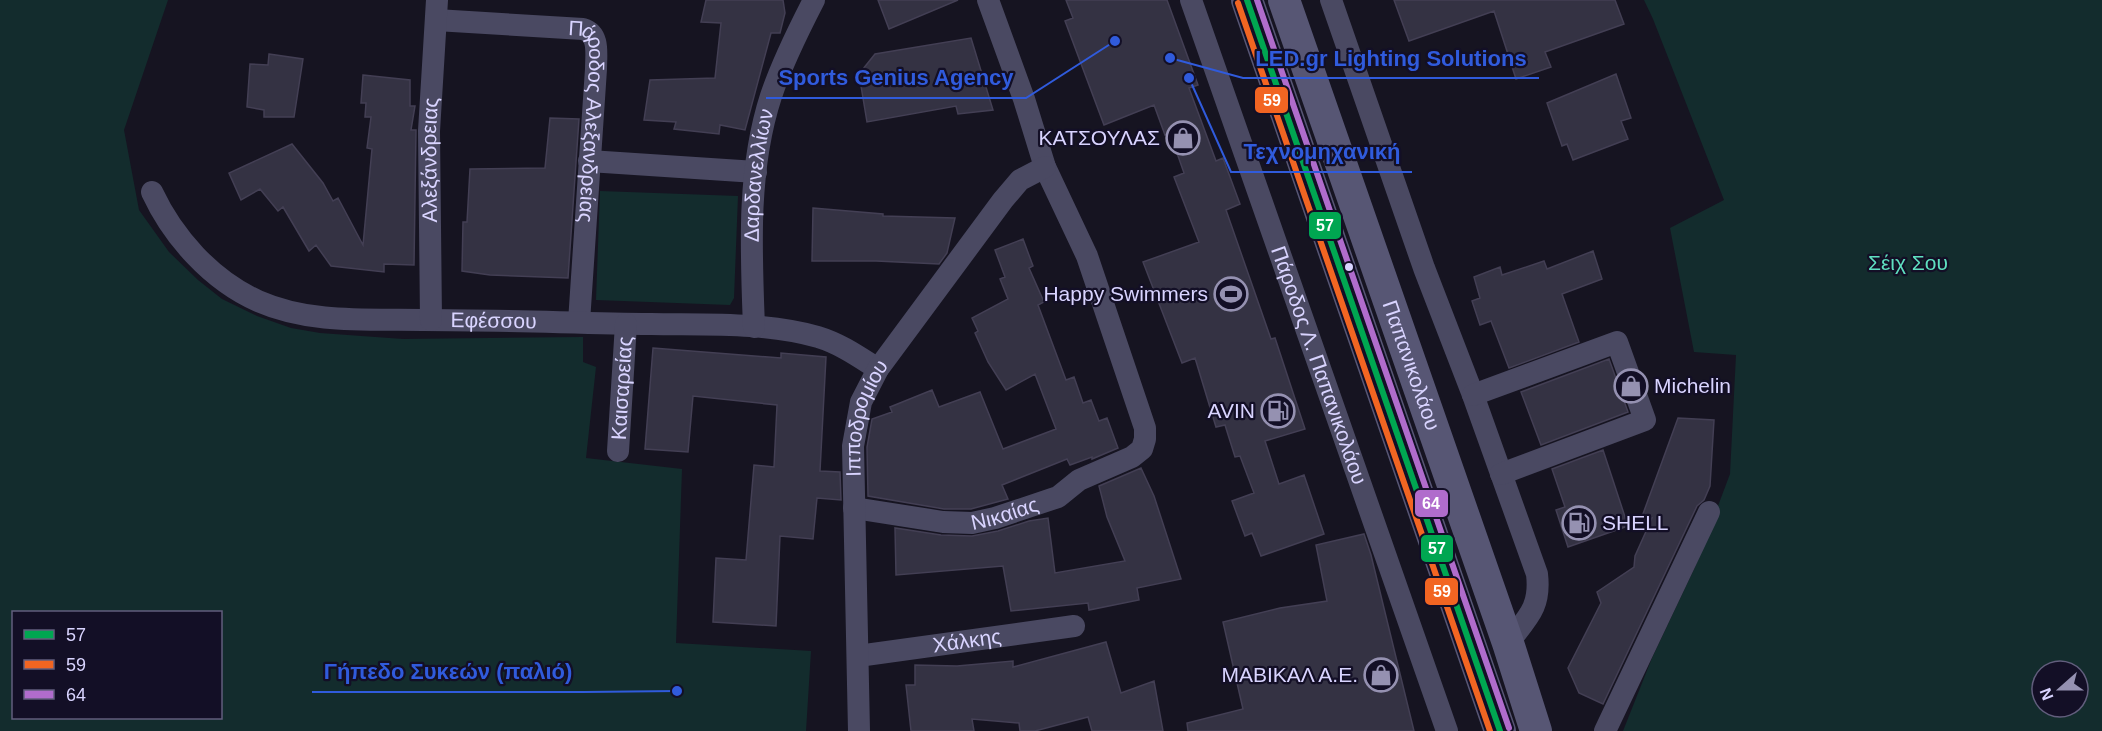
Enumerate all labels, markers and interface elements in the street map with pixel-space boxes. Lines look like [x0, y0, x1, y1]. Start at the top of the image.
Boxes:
street label: Πάροδος Αλεξανδρείας [568, 16, 608, 224]
callout: LED.gr Lighting Solutions [1243, 38, 1539, 78]
text: LED.gr Lighting Solutions [1255, 46, 1527, 71]
callout: Sports Genius Agency [766, 58, 1026, 98]
text: Sports Genius Agency [778, 65, 1014, 90]
line badge: 59 [1254, 86, 1289, 114]
text: 59 [1263, 92, 1281, 109]
street label: Αλεξάνδρειας [417, 97, 442, 223]
street label: Δαρδανελλίων [740, 106, 778, 242]
shop icon: ΚΑΤΣΟΥΛΑΣ [1165, 120, 1201, 156]
place label: ΚΑΤΣΟΥΛΑΣ [1039, 126, 1160, 149]
callout: Τεχνομηχανική [1231, 132, 1412, 172]
text: Τεχνομηχανική [1244, 139, 1400, 164]
line badge: 57 [1308, 211, 1342, 240]
text: 57 [1316, 217, 1334, 234]
street label: Πάροδος Λ. Παπανικολάου [1267, 243, 1372, 487]
park label: Σέιχ Σου [1868, 251, 1948, 274]
unlabelled marker [1343, 261, 1355, 273]
sports icon: Happy Swimmers [1213, 276, 1249, 312]
place label: Happy Swimmers [1043, 282, 1208, 305]
street label: Παπανικολάου [1379, 297, 1445, 433]
street label: Εφέσσου [450, 308, 537, 333]
street label: Καισαρείας [607, 335, 636, 441]
street label: Ιπποδρομίου [841, 355, 892, 477]
shop icon: Michelin [1613, 368, 1649, 404]
place label: Michelin [1654, 374, 1731, 397]
fuel station icon: AVIN [1260, 393, 1296, 429]
place label: AVIN [1208, 399, 1255, 422]
line badge: 64 [1414, 489, 1449, 518]
street label: Νικαίας [969, 492, 1041, 534]
text: 64 [1422, 495, 1440, 512]
fuel station icon: SHELL [1561, 505, 1597, 541]
place label: SHELL [1602, 511, 1669, 534]
line badge: 57 [1420, 534, 1454, 563]
text: 57 [1428, 540, 1446, 557]
line badge: 59 [1424, 577, 1459, 606]
text: 59 [1433, 583, 1451, 600]
legend [12, 611, 222, 719]
street label: Χάλκης [931, 624, 1003, 657]
text: 57 [66, 625, 86, 645]
callout: Γήπεδο Συκεών (παλιό) [312, 652, 584, 692]
text: 59 [66, 655, 86, 675]
shop icon: ΜΑΒΙΚΑΛ Α.Ε. [1363, 657, 1399, 693]
text: Γήπεδο Συκεών (παλιό) [324, 659, 572, 684]
north arrow [2030, 659, 2090, 719]
place label: ΜΑΒΙΚΑΛ Α.Ε. [1221, 663, 1358, 686]
text: 64 [66, 685, 86, 705]
text: N [2036, 686, 2056, 703]

